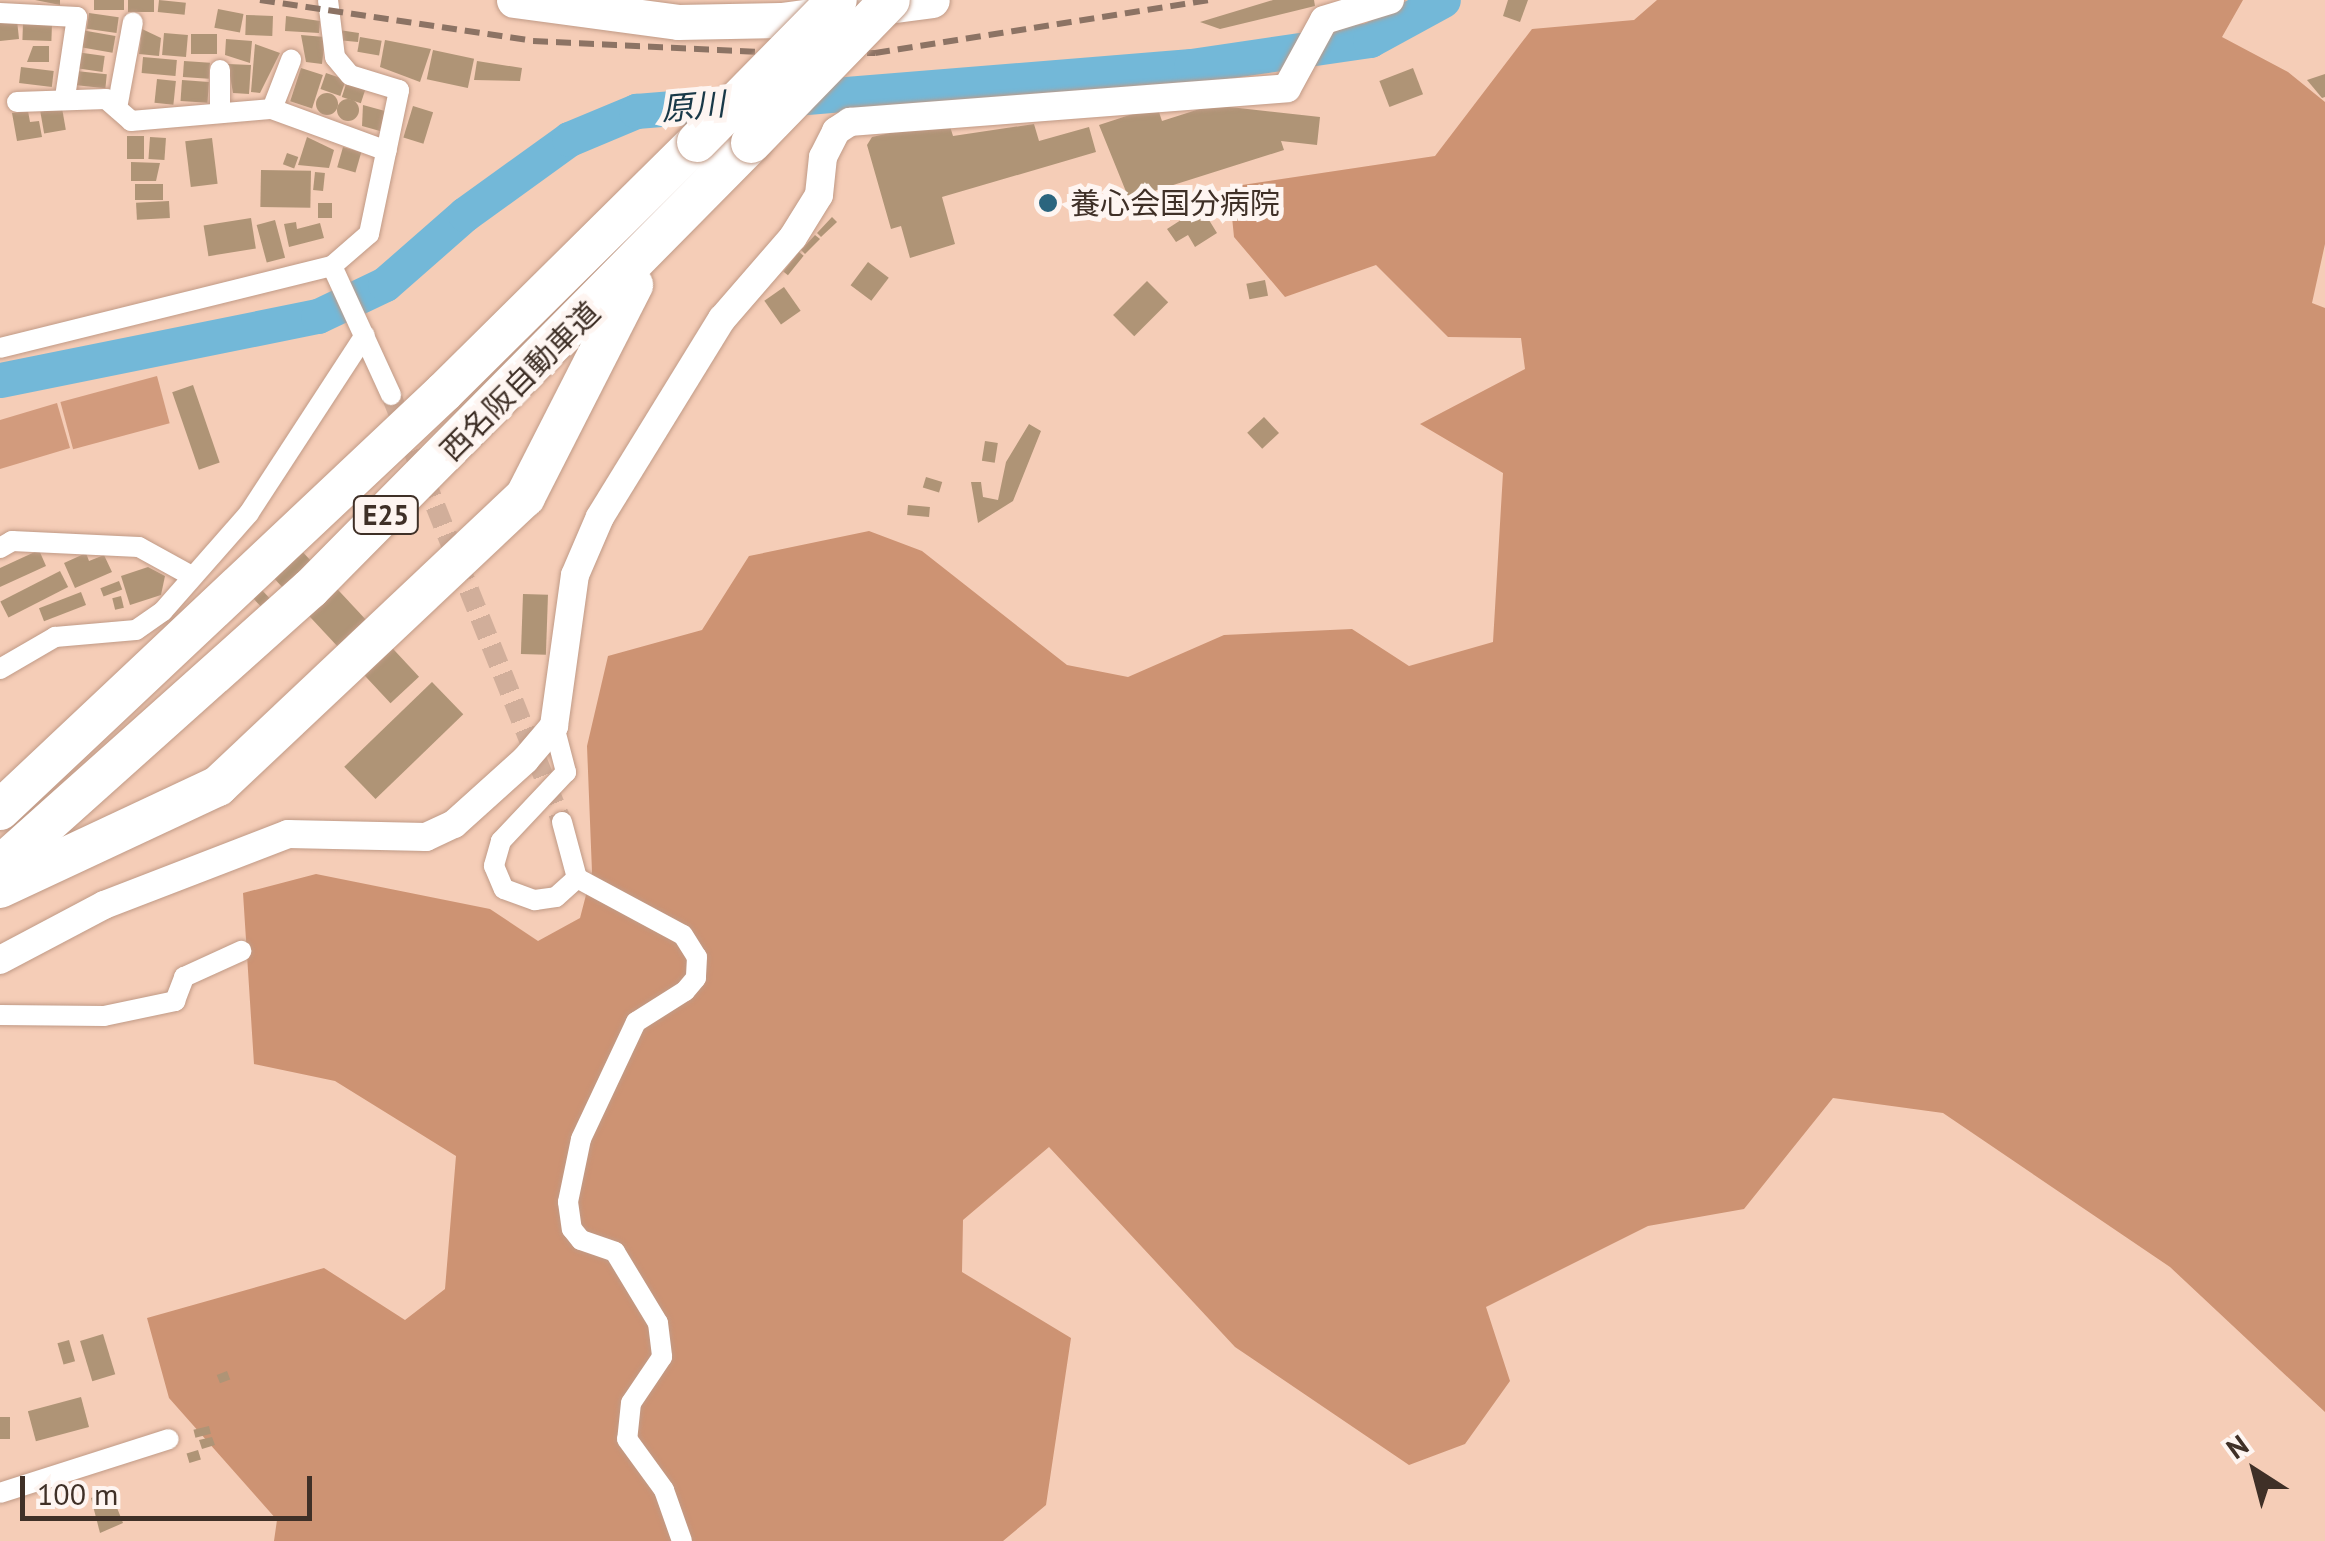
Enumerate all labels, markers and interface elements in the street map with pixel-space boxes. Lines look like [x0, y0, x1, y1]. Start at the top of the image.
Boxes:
water label: 原川 [659, 84, 727, 128]
place label: 養心会国分病院 [1070, 185, 1280, 221]
marker: 養心会国分病院 [1035, 190, 1061, 216]
street label: 西名阪自動車道 [433, 294, 607, 468]
road number: E25 [351, 492, 421, 538]
north arrow [2205, 1421, 2305, 1521]
text: N [2219, 1426, 2255, 1467]
scale bar [25, 1456, 318, 1518]
text: 100 m [37, 1474, 118, 1513]

